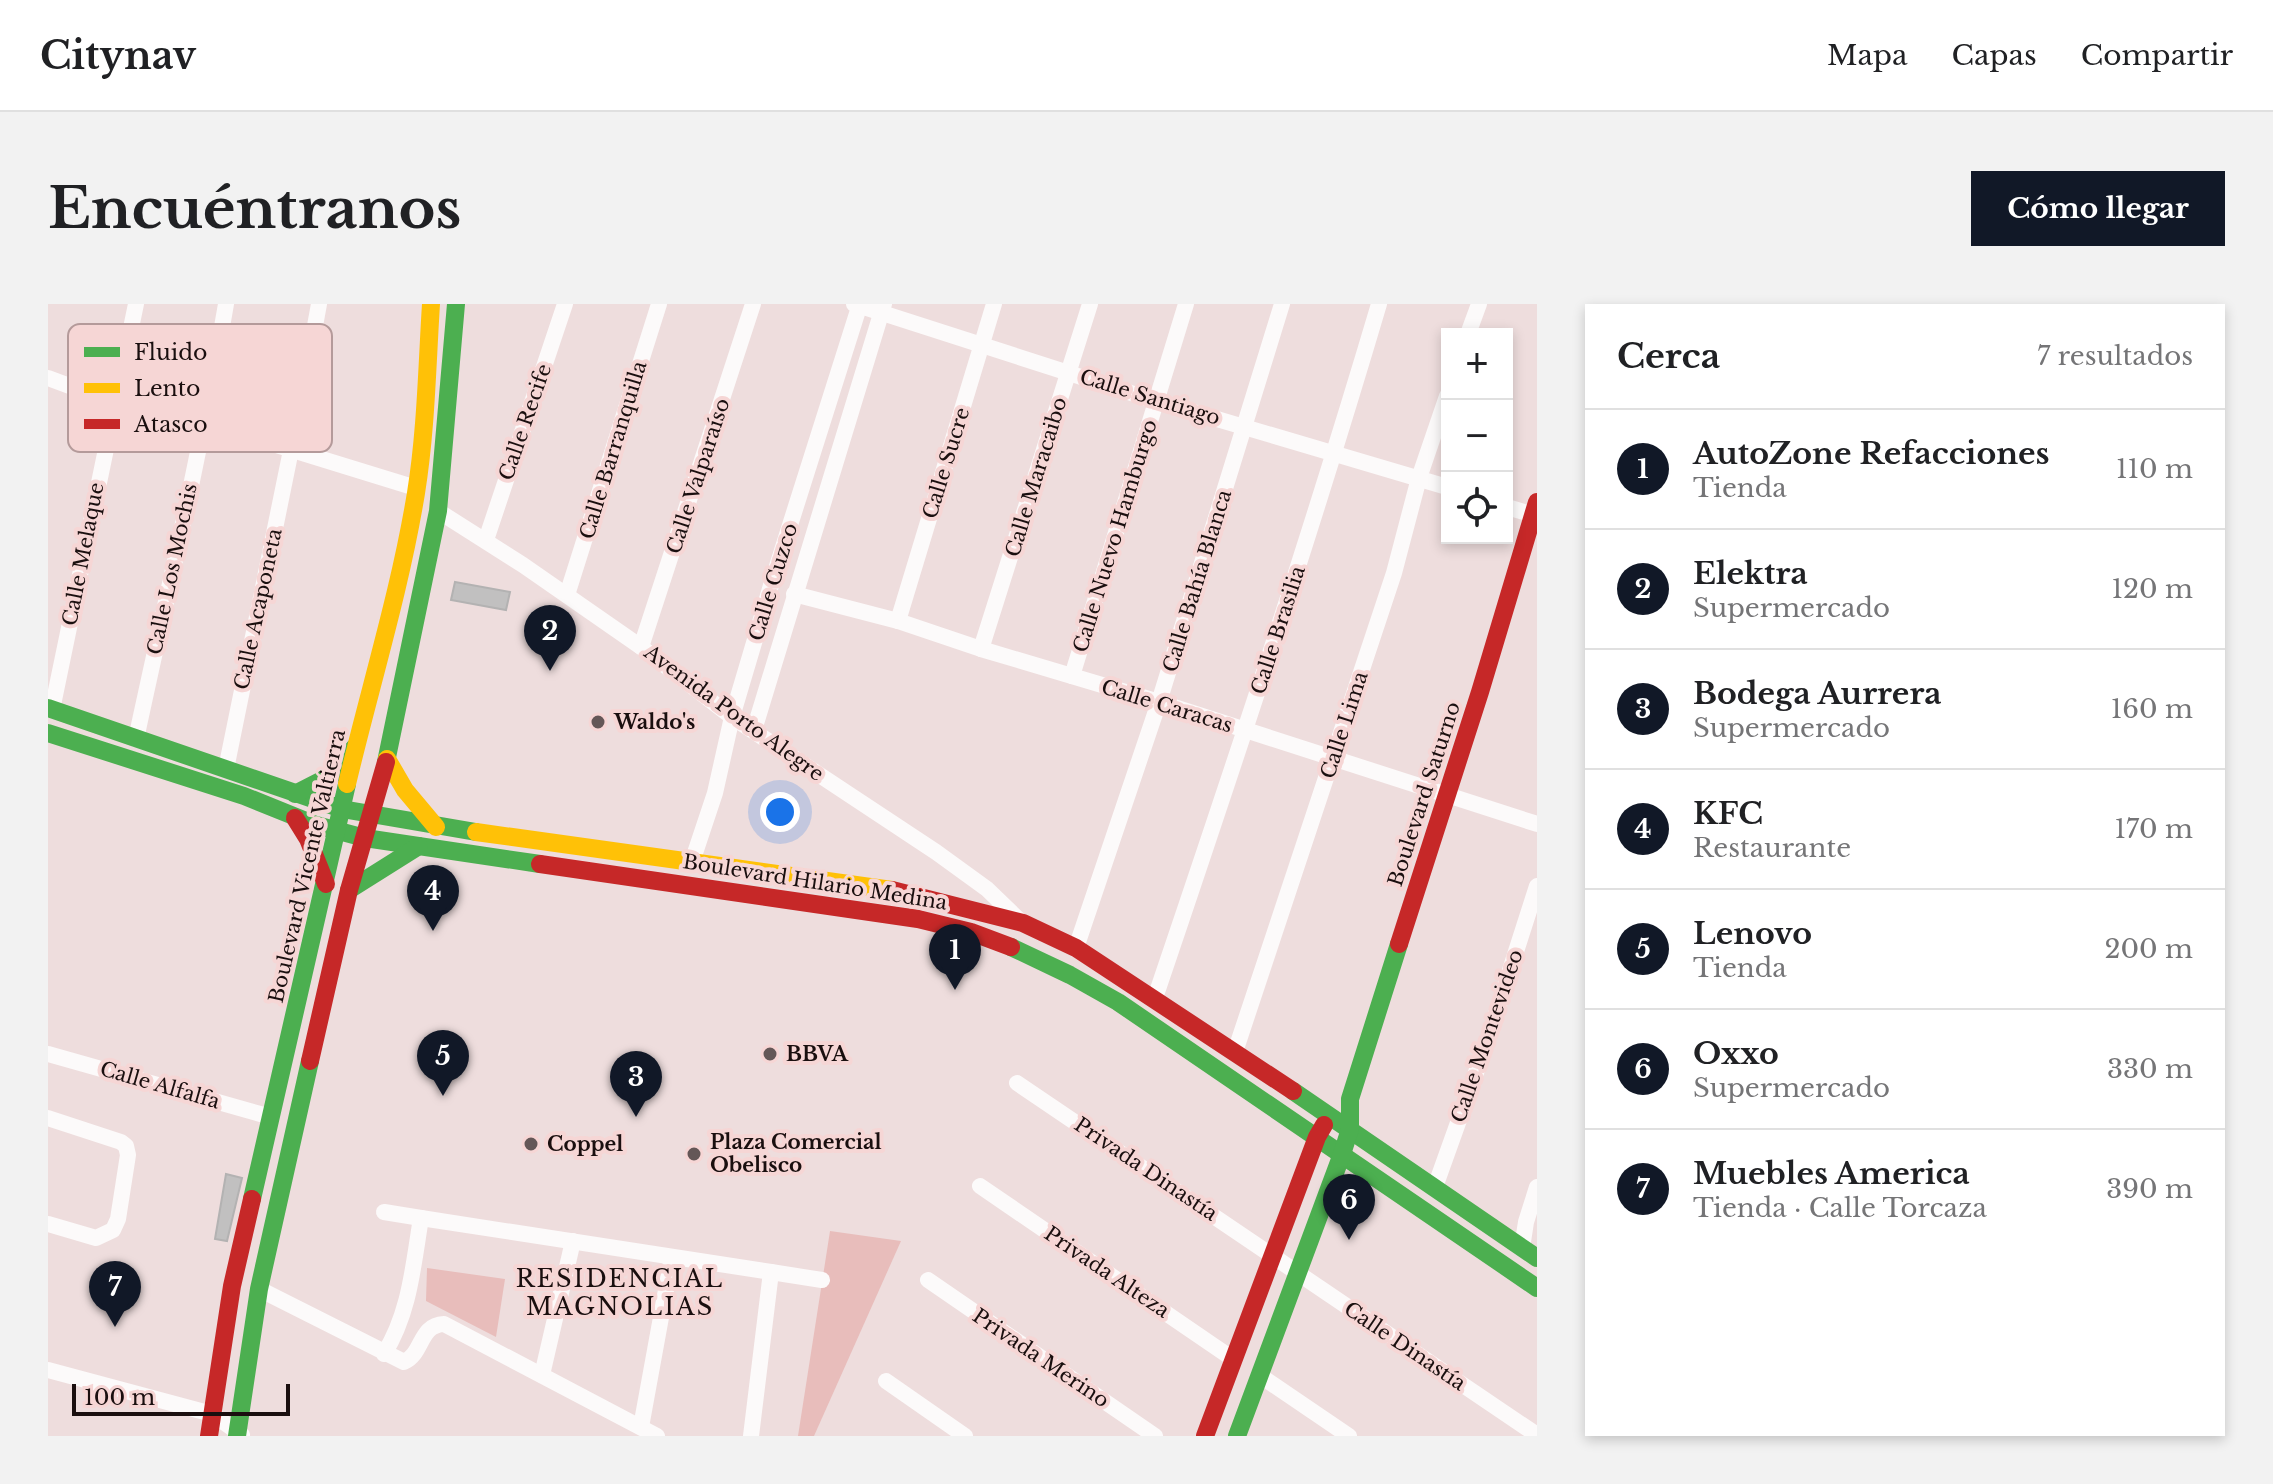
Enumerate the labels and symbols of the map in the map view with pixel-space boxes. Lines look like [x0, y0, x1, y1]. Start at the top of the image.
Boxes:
legend [68, 324, 332, 452]
text: Fluido [134, 339, 207, 366]
street label: Calle Barranquilla [574, 357, 652, 542]
street label: Calle Recife [494, 361, 556, 483]
street label: Calle Santiago [1077, 364, 1223, 430]
text: Lento [134, 375, 200, 402]
street label: Calle Maracaibo [1000, 394, 1072, 560]
street label: Calle Valparaíso [662, 395, 734, 557]
street label: Calle Sucre [918, 404, 974, 522]
text: Atasco [133, 411, 208, 438]
street label: Calle Nuevo Hamburgo [1068, 417, 1162, 655]
street label: Calle Melaque [57, 480, 109, 628]
street label: Calle Los Mochis [142, 481, 202, 657]
street label: Calle Bahía Blanca [1158, 486, 1236, 675]
street label: Calle Cuzco [744, 520, 802, 644]
street label: Calle Acaponeta [229, 525, 287, 692]
street label: Calle Brasilia [1246, 562, 1310, 697]
pin: 2 [524, 605, 576, 671]
street label: Avenida Porto Alegre [639, 639, 828, 786]
street label: Calle Lima [1315, 668, 1373, 782]
street label: Calle Caracas [1098, 675, 1236, 737]
street label: Boulevard Saturno [1383, 699, 1465, 889]
place label: Waldo's [613, 710, 695, 734]
marker: Waldo's [589, 713, 607, 731]
street label: Boulevard Vicente Valtierra [264, 726, 350, 1005]
your location [760, 792, 800, 832]
street label: Boulevard Hilario Medina [681, 849, 950, 915]
pin: 4 [407, 865, 459, 931]
pin: 1 [929, 924, 981, 990]
street label: Calle Montevideo [1446, 946, 1528, 1126]
pin: 5 [417, 1030, 469, 1096]
place label: BBVA [786, 1042, 849, 1066]
marker: BBVA [761, 1045, 779, 1063]
pin: 3 [610, 1051, 662, 1117]
street label: Calle Alfalfa [97, 1056, 224, 1114]
street label: Privada Dinastía [1070, 1112, 1223, 1226]
place label: Plaza Comercial Obelisco [710, 1130, 881, 1177]
place label: Coppel [547, 1132, 623, 1156]
marker: Coppel [522, 1135, 540, 1153]
marker: Plaza Comercial Obelisco [685, 1145, 703, 1163]
pin: 6 [1323, 1174, 1375, 1240]
street label: Privada Alteza [1040, 1221, 1175, 1323]
pin: 7 [89, 1261, 141, 1327]
district label: RESIDENCIAL MAGNOLIAS [516, 1264, 724, 1321]
street label: Calle Dinastía [1340, 1297, 1471, 1396]
street label: Privada Merino [968, 1304, 1114, 1412]
scale bar [72, 1380, 290, 1416]

